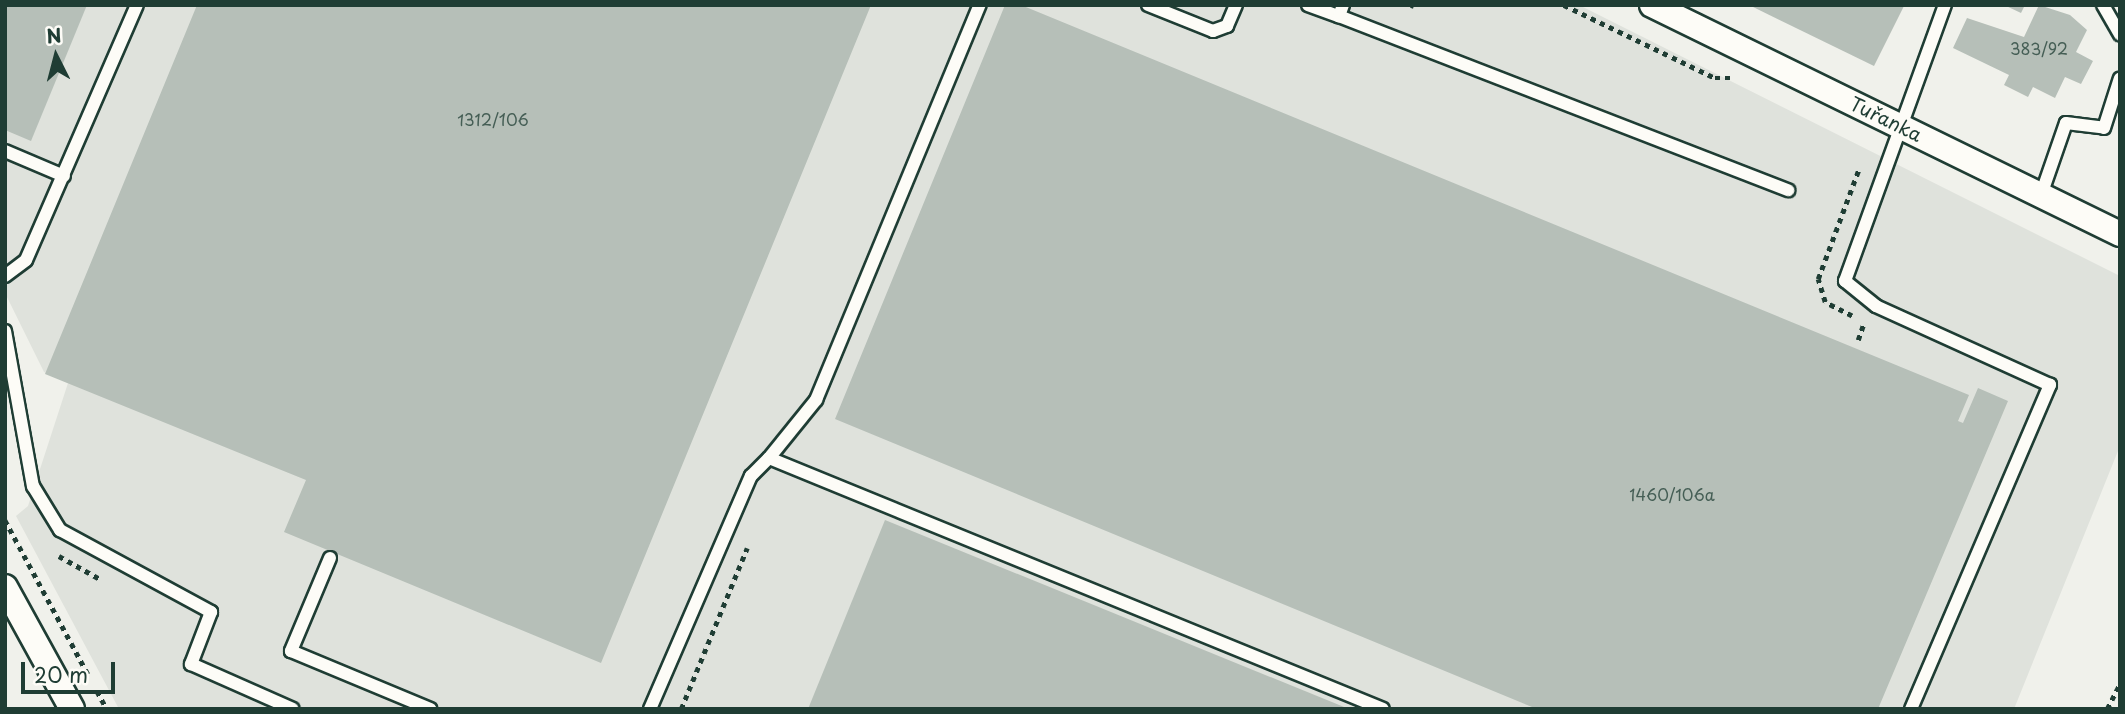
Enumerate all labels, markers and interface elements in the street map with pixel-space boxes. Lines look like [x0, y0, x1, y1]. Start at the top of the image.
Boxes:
text: N [45, 20, 63, 50]
north arrow [21, 21, 91, 91]
house number: 383/92 [2010, 38, 2068, 58]
street label: Tuřanka [1846, 92, 1926, 146]
house number: 1312/106 [457, 109, 529, 129]
house number: 1460/106a [1629, 484, 1715, 504]
scale bar [24, 648, 119, 692]
text: 20 m [34, 658, 88, 690]

